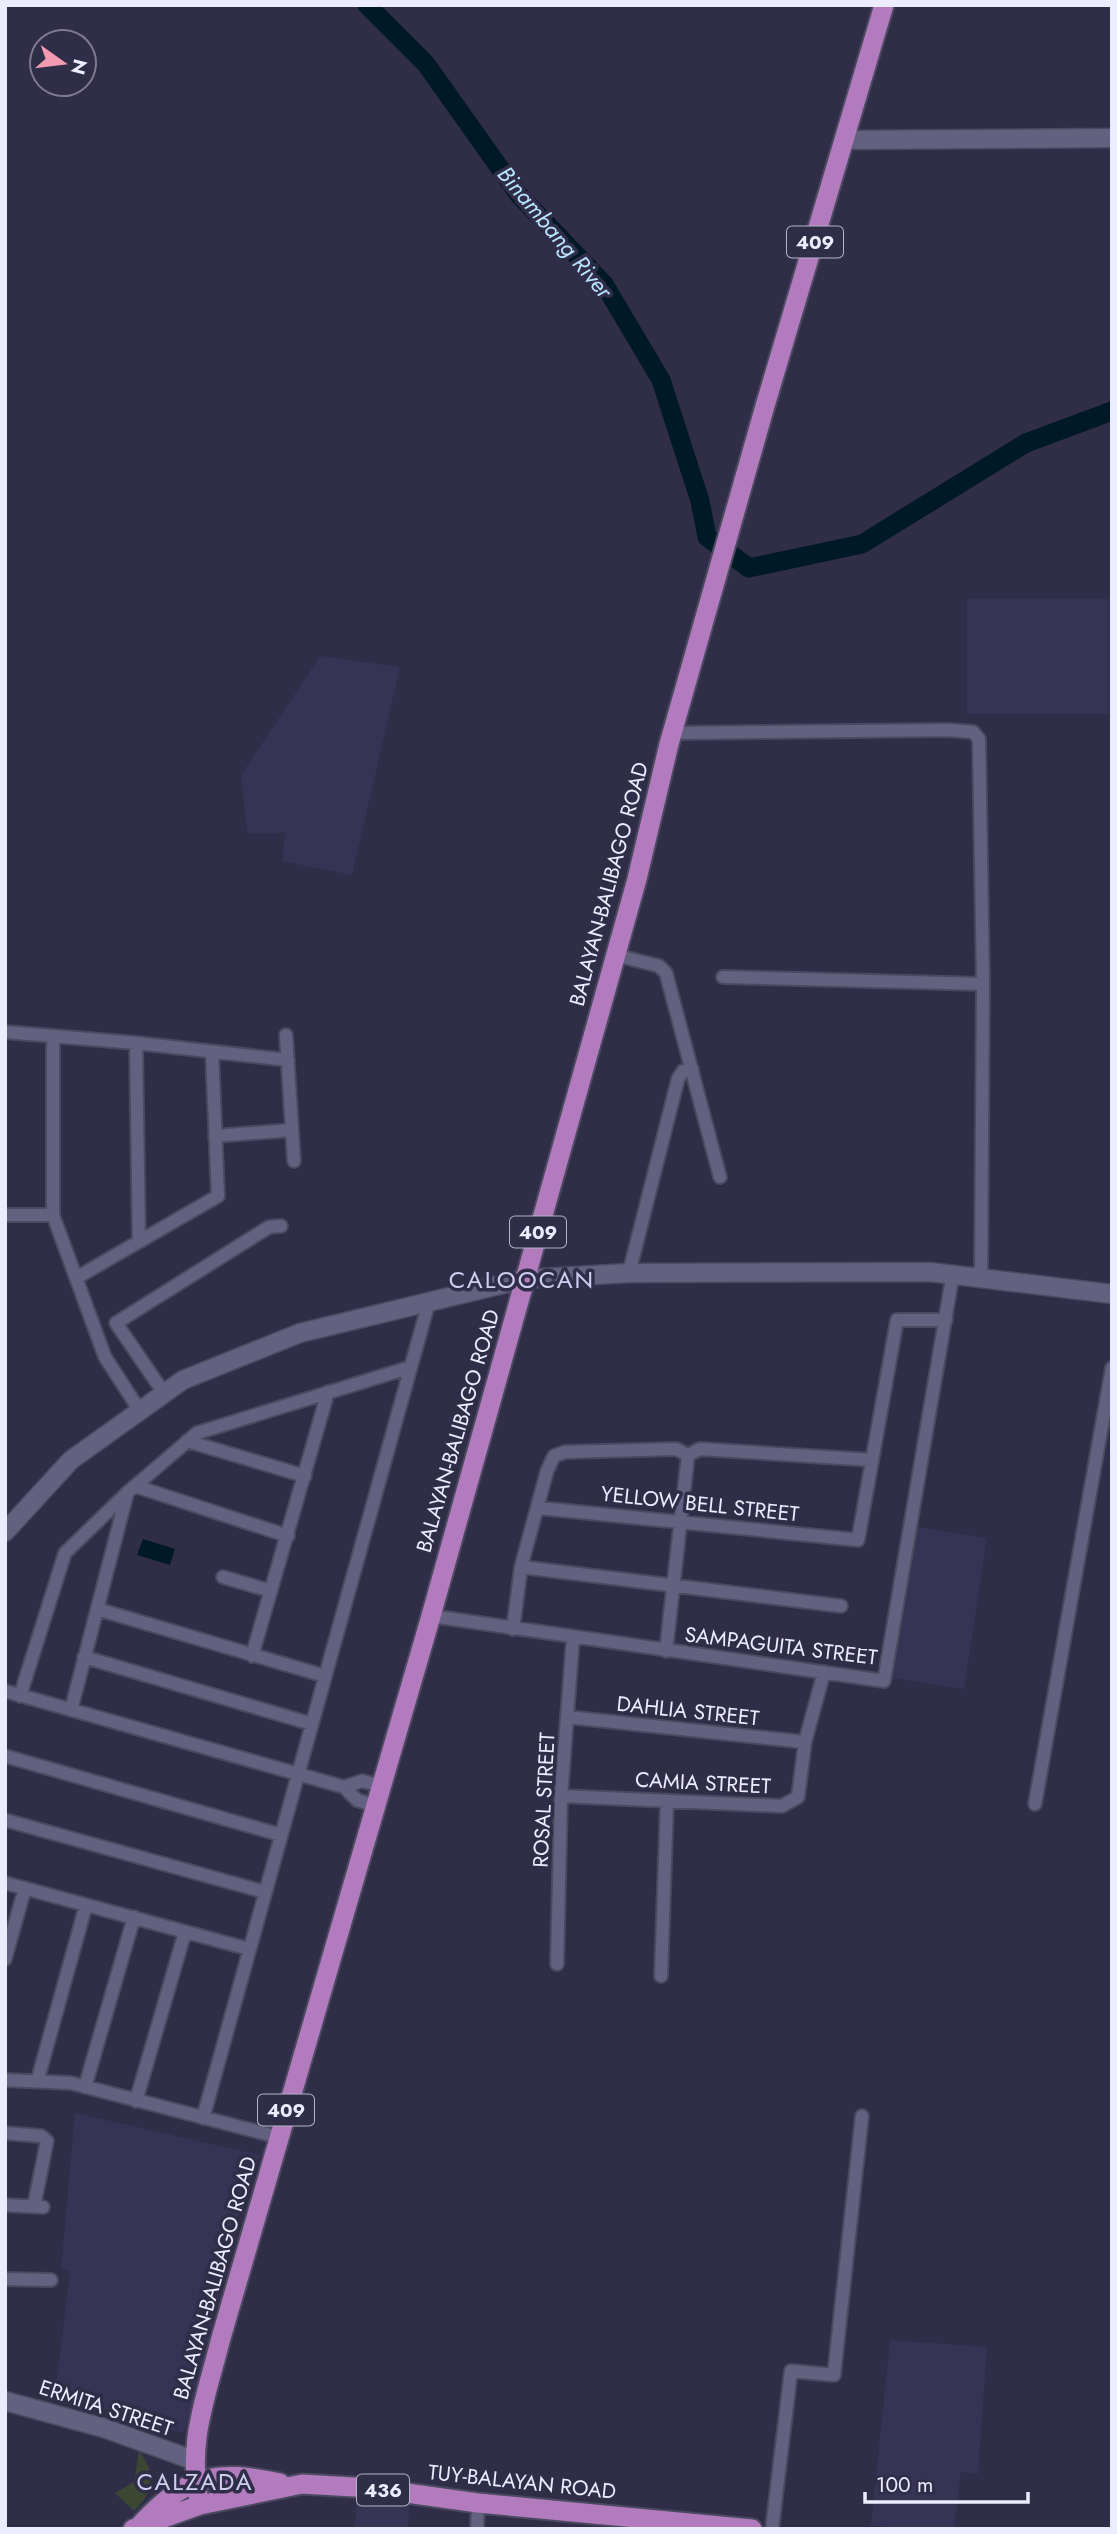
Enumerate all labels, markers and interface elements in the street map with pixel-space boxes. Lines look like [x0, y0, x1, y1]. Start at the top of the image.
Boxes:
north arrow [28, 28, 98, 98]
text: N [64, 56, 94, 78]
water label: Binambang River [489, 158, 622, 307]
road number: 409 [787, 226, 843, 258]
street label: BALAYAN-BALIBAGO ROAD [562, 759, 656, 1009]
road number: 409 [510, 1216, 566, 1248]
district label: CALOOCAN [449, 1262, 595, 1297]
street label: BALAYAN-BALIBAGO ROAD [409, 1306, 507, 1556]
street label: YELLOW BELL STREET [599, 1479, 801, 1529]
street label: SAMPAGUITA STREET [683, 1619, 879, 1673]
street label: DAHLIA STREET [615, 1689, 761, 1733]
street label: ROSAL STREET [525, 1731, 563, 1868]
street label: CAMIA STREET [634, 1764, 772, 1802]
road number: 409 [258, 2094, 314, 2126]
street label: BALAYAN-BALIBAGO ROAD [166, 2153, 264, 2403]
street label: ERMITA STREET [35, 2372, 177, 2444]
street label: TUY-BALAYAN ROAD [427, 2457, 617, 2507]
scale bar [865, 2460, 1028, 2504]
district label: CALZADA [136, 2464, 254, 2499]
text: 100 m [876, 2470, 933, 2500]
road number: 436 [357, 2474, 409, 2506]

